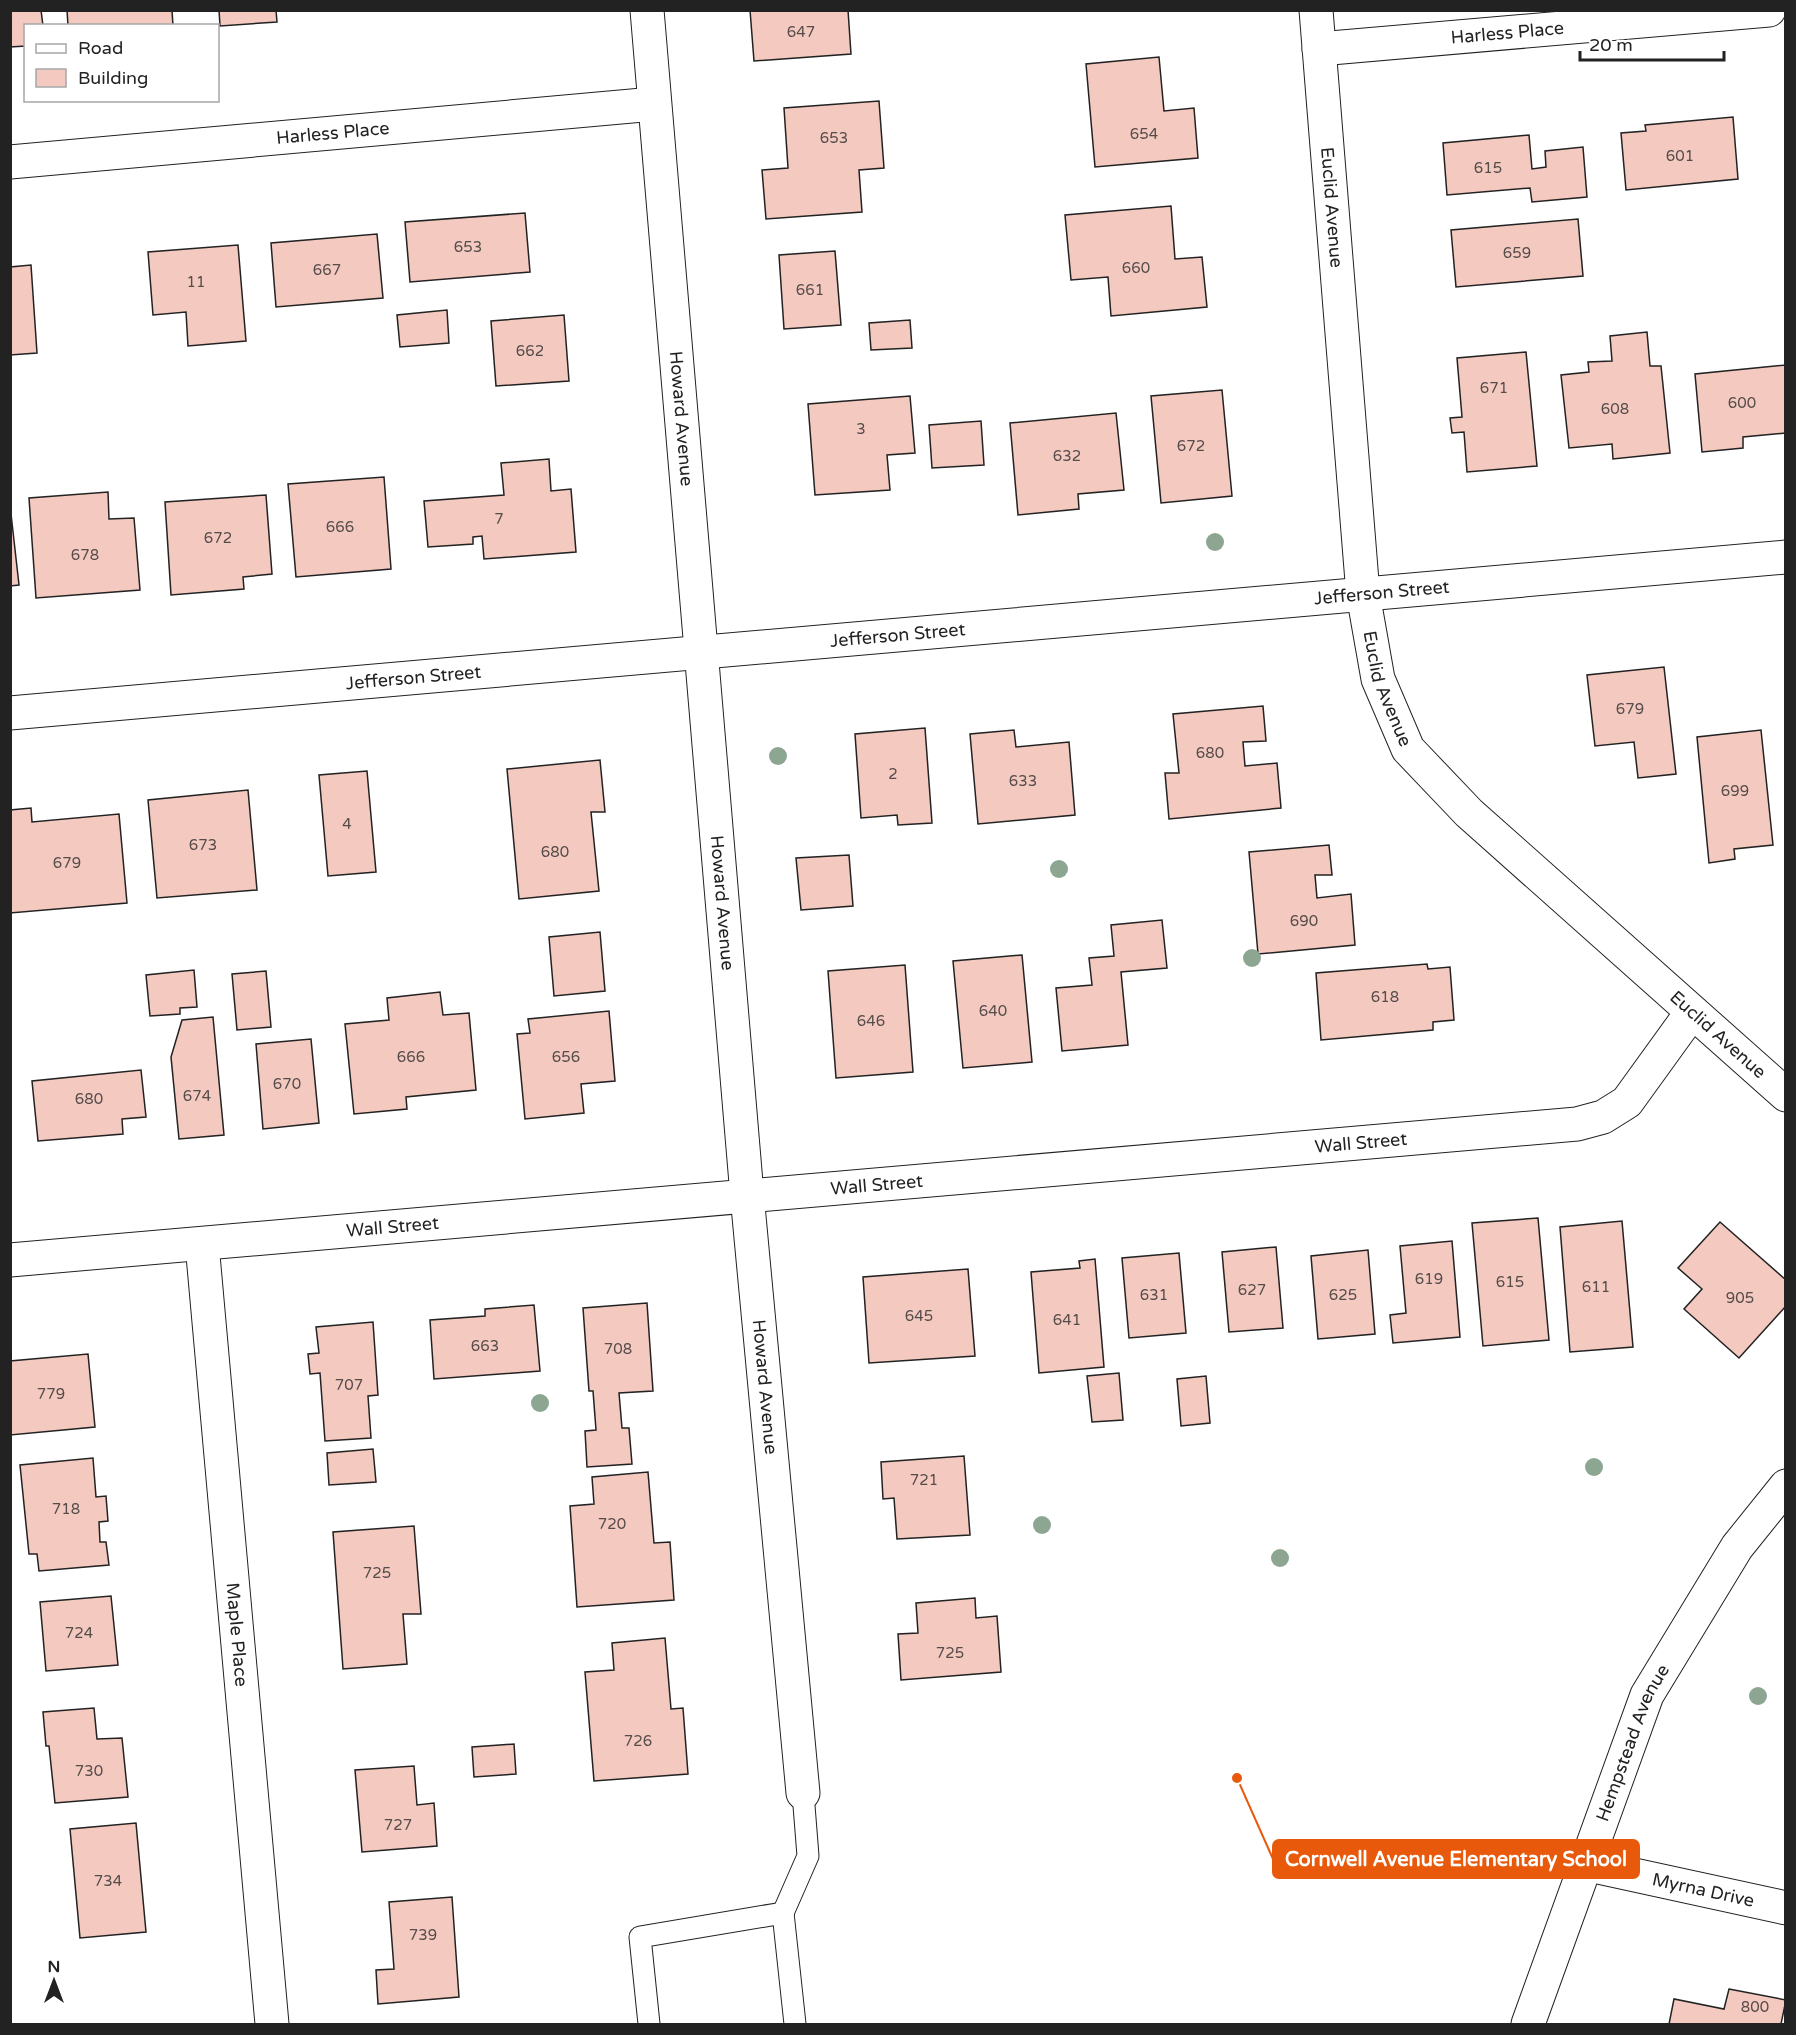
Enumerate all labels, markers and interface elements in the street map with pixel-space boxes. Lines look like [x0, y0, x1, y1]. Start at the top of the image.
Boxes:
street label: Harless Place [1450, 17, 1565, 49]
house number: 647 [787, 23, 815, 41]
legend [24, 24, 219, 102]
scale bar [1580, 24, 1724, 62]
text: 20 m [1589, 34, 1633, 56]
text: Road [78, 37, 123, 59]
text: Building [78, 67, 148, 89]
street label: Harless Place [275, 117, 390, 149]
house number: 654 [1130, 125, 1158, 143]
house number: 653 [820, 129, 848, 147]
street label: Euclid Avenue [1316, 146, 1348, 269]
house number: 601 [1666, 147, 1694, 165]
house number: 615 [1474, 159, 1502, 177]
house number: 653 [454, 238, 482, 256]
house number: 659 [1503, 244, 1531, 262]
house number: 660 [1122, 259, 1150, 277]
house number: 667 [313, 261, 341, 279]
house number: 11 [187, 273, 205, 291]
house number: 661 [796, 281, 824, 299]
house number: 662 [516, 342, 544, 360]
street label: Howard Avenue [665, 350, 698, 487]
house number: 671 [1480, 379, 1508, 397]
house number: 600 [1728, 394, 1756, 412]
house number: 608 [1601, 400, 1629, 418]
house number: 3 [856, 420, 866, 438]
house number: 672 [1177, 437, 1205, 455]
house number: 632 [1053, 447, 1081, 465]
house number: 7 [494, 510, 504, 528]
house number: 666 [326, 518, 354, 536]
house number: 672 [204, 529, 232, 547]
house number: 678 [71, 546, 99, 564]
street label: Jefferson Street [1313, 576, 1450, 609]
street label: Jefferson Street [829, 618, 966, 652]
street label: Euclid Avenue [1359, 629, 1417, 750]
street label: Jefferson Street [345, 661, 482, 694]
house number: 679 [1616, 700, 1644, 718]
house number: 680 [1196, 744, 1224, 762]
house number: 2 [888, 765, 898, 783]
house number: 633 [1009, 772, 1037, 790]
house number: 699 [1721, 782, 1749, 800]
house number: 4 [342, 815, 352, 833]
street label: Howard Avenue [706, 834, 739, 971]
house number: 673 [189, 836, 217, 854]
house number: 680 [541, 843, 569, 861]
house number: 679 [53, 854, 81, 872]
house number: 690 [1290, 912, 1318, 930]
street label: Euclid Avenue [1665, 986, 1771, 1083]
house number: 618 [1371, 988, 1399, 1006]
house number: 640 [979, 1002, 1007, 1020]
house number: 646 [857, 1012, 885, 1030]
house number: 666 [397, 1048, 425, 1066]
house number: 656 [552, 1048, 580, 1066]
house number: 670 [273, 1075, 301, 1093]
house number: 674 [183, 1087, 211, 1105]
house number: 680 [75, 1090, 103, 1108]
street label: Wall Street [1314, 1128, 1408, 1158]
street label: Wall Street [830, 1170, 924, 1200]
street label: Wall Street [345, 1212, 440, 1242]
house number: 619 [1415, 1270, 1443, 1288]
house number: 615 [1496, 1273, 1524, 1291]
house number: 611 [1582, 1278, 1610, 1296]
house number: 627 [1238, 1281, 1266, 1299]
house number: 631 [1140, 1286, 1168, 1304]
house number: 625 [1329, 1286, 1357, 1304]
house number: 905 [1726, 1289, 1754, 1307]
house number: 645 [905, 1307, 933, 1325]
house number: 641 [1053, 1311, 1081, 1329]
street label: Howard Avenue [748, 1318, 782, 1455]
house number: 663 [471, 1337, 499, 1355]
house number: 708 [604, 1340, 632, 1358]
house number: 707 [335, 1376, 363, 1394]
house number: 779 [37, 1385, 65, 1403]
house number: 721 [910, 1471, 938, 1489]
house number: 718 [52, 1500, 80, 1518]
house number: 720 [598, 1515, 626, 1533]
house number: 725 [363, 1564, 391, 1582]
street label: Maple Place [221, 1581, 253, 1688]
house number: 724 [65, 1624, 93, 1642]
house number: 725 [936, 1644, 964, 1662]
street label: Hempstead Avenue [1591, 1660, 1674, 1824]
house number: 726 [624, 1732, 652, 1750]
house number: 730 [75, 1762, 103, 1780]
house number: 727 [384, 1816, 412, 1834]
callout: Cornwell Avenue Elementary School [1273, 1840, 1639, 1878]
text: Cornwell Avenue Elementary School [1285, 1848, 1627, 1872]
street label: Myrna Drive [1650, 1868, 1756, 1912]
house number: 734 [94, 1872, 122, 1890]
house number: 739 [409, 1926, 437, 1944]
north arrow [24, 1951, 84, 2011]
text: N [48, 1957, 60, 1977]
house number: 800 [1741, 1998, 1769, 2016]

